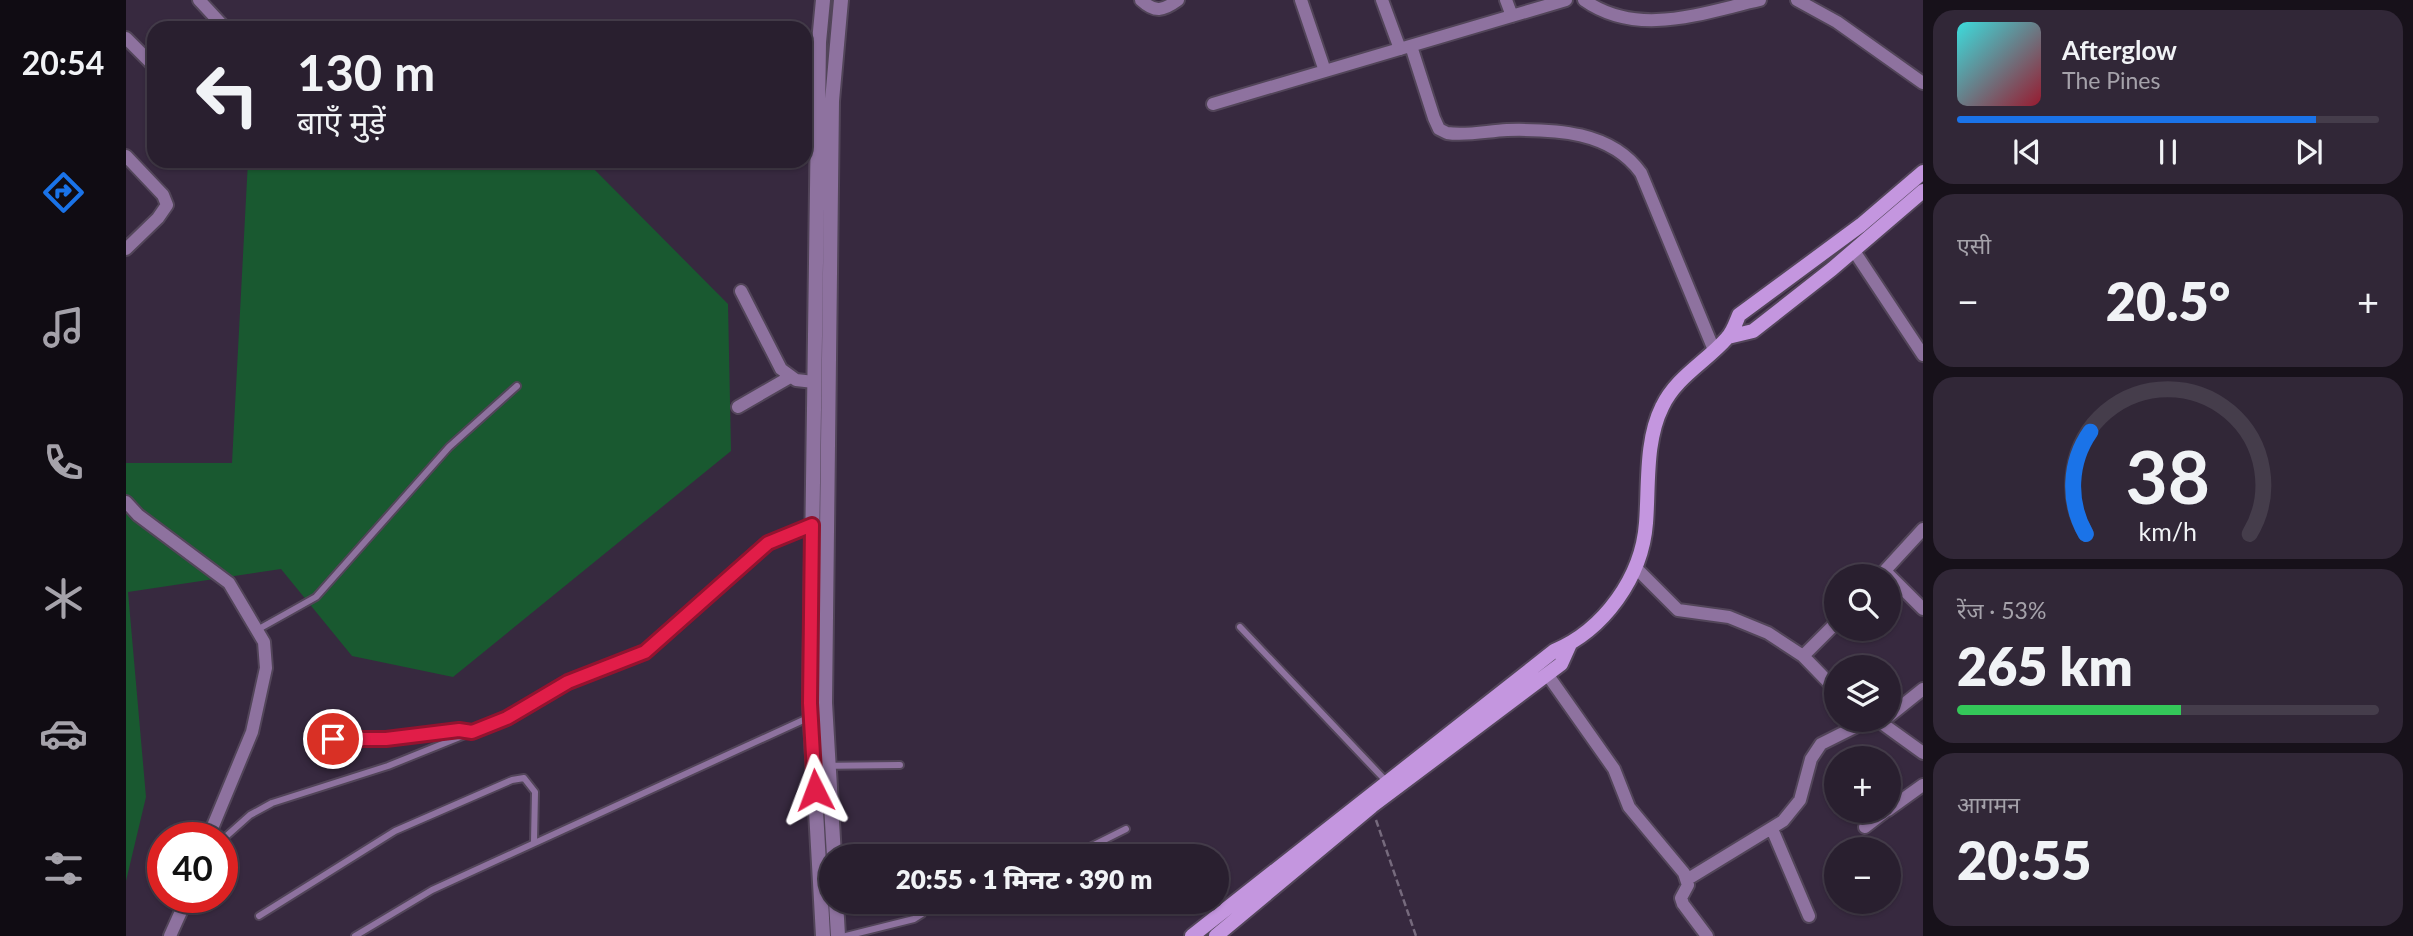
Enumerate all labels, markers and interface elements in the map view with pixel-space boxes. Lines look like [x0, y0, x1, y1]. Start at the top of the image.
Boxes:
text: Afterglow [2062, 34, 2177, 66]
text: 20:54 [22, 43, 104, 82]
text: 130 m [297, 43, 435, 101]
icon: left [182, 49, 273, 140]
text: The Pines [2062, 66, 2160, 94]
text: बाएँ मुड़ें [297, 102, 386, 141]
icon: previous [2008, 133, 2046, 171]
icon: pause [2149, 133, 2187, 171]
icon: next [2290, 133, 2328, 171]
icon: directions [39, 168, 88, 217]
text: एसी [1957, 231, 1991, 259]
text: 20.5° [2106, 270, 2230, 332]
text: − [1957, 278, 1979, 324]
text: + [2357, 278, 2379, 324]
icon: music [39, 303, 88, 352]
text: 38 [2126, 432, 2210, 520]
icon: phone [39, 438, 88, 487]
text: km/h [2139, 516, 2197, 546]
map controls [1824, 564, 1901, 914]
button: search [1824, 564, 1901, 641]
icon: climate [39, 574, 88, 623]
text: रेंज · 53% [1957, 596, 2046, 624]
text: 265 km [1957, 635, 2133, 697]
button: layers [1824, 655, 1901, 732]
icon: car [39, 709, 88, 758]
pin [303, 709, 363, 769]
icon: arrive [314, 720, 352, 758]
button: + [1824, 746, 1901, 823]
position arrow [778, 753, 852, 827]
text: आगमन [1957, 790, 2020, 818]
speed limit sign: 40 [147, 822, 238, 913]
text: 20:55 [1957, 829, 2091, 891]
button: − [1824, 837, 1901, 914]
icon: filters [39, 844, 88, 893]
text: 20:55 · 1 मिनट · 390 m [896, 863, 1152, 895]

